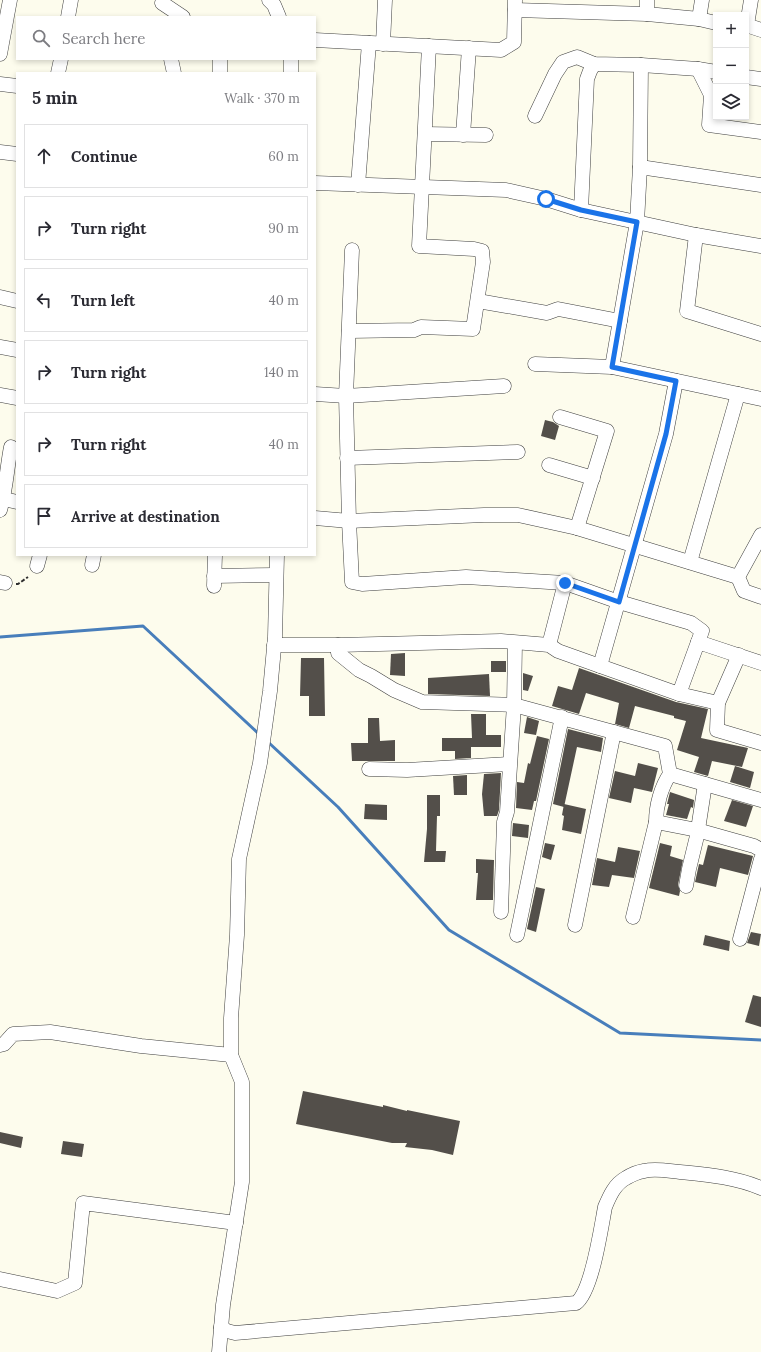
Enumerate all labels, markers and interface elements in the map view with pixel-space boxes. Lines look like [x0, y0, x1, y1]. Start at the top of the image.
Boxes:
map controls [713, 12, 749, 120]
button: + [713, 12, 749, 48]
search box [16, 16, 316, 60]
icon: search [30, 27, 52, 49]
text: Search here [62, 29, 145, 48]
button: − [713, 48, 749, 84]
button: layers [713, 84, 749, 120]
text: 5 min [32, 87, 78, 109]
text: Walk · 370 m [224, 90, 300, 107]
icon: ahead [33, 145, 55, 167]
text: Continue [71, 147, 137, 166]
text: 60 m [268, 148, 299, 165]
route start [537, 190, 555, 208]
icon: right [33, 217, 55, 239]
text: Turn right [71, 219, 147, 238]
text: 90 m [268, 220, 299, 237]
icon: left [33, 289, 55, 311]
text: Turn left [71, 291, 135, 310]
text: 40 m [269, 292, 299, 309]
icon: right [33, 361, 55, 383]
text: Turn right [71, 363, 147, 382]
text: 140 m [264, 364, 299, 381]
icon: right [33, 433, 55, 455]
text: Turn right [71, 435, 147, 454]
text: 40 m [269, 436, 299, 453]
icon: arrive [33, 505, 55, 527]
text: Arrive at destination [71, 507, 220, 526]
route end [556, 574, 574, 592]

